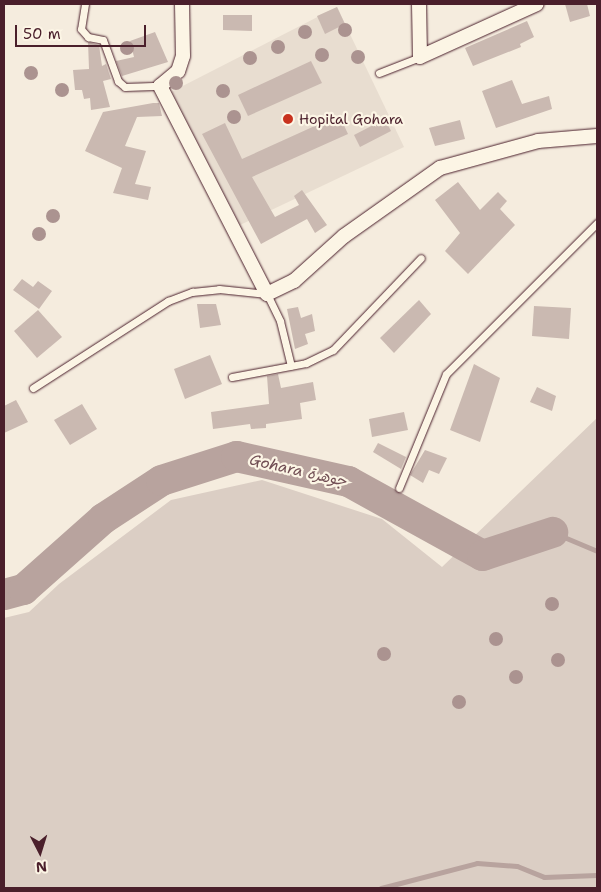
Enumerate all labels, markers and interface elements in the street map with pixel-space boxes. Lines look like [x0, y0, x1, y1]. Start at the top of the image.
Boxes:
scale bar [18, 15, 149, 47]
text: 50 m [23, 24, 61, 44]
place label: Hopital Gohara [299, 111, 403, 127]
marker: Hopital Gohara [281, 112, 295, 126]
water label: Gohara جوهرة [248, 451, 348, 491]
north arrow [15, 827, 65, 877]
text: N [35, 857, 48, 876]

